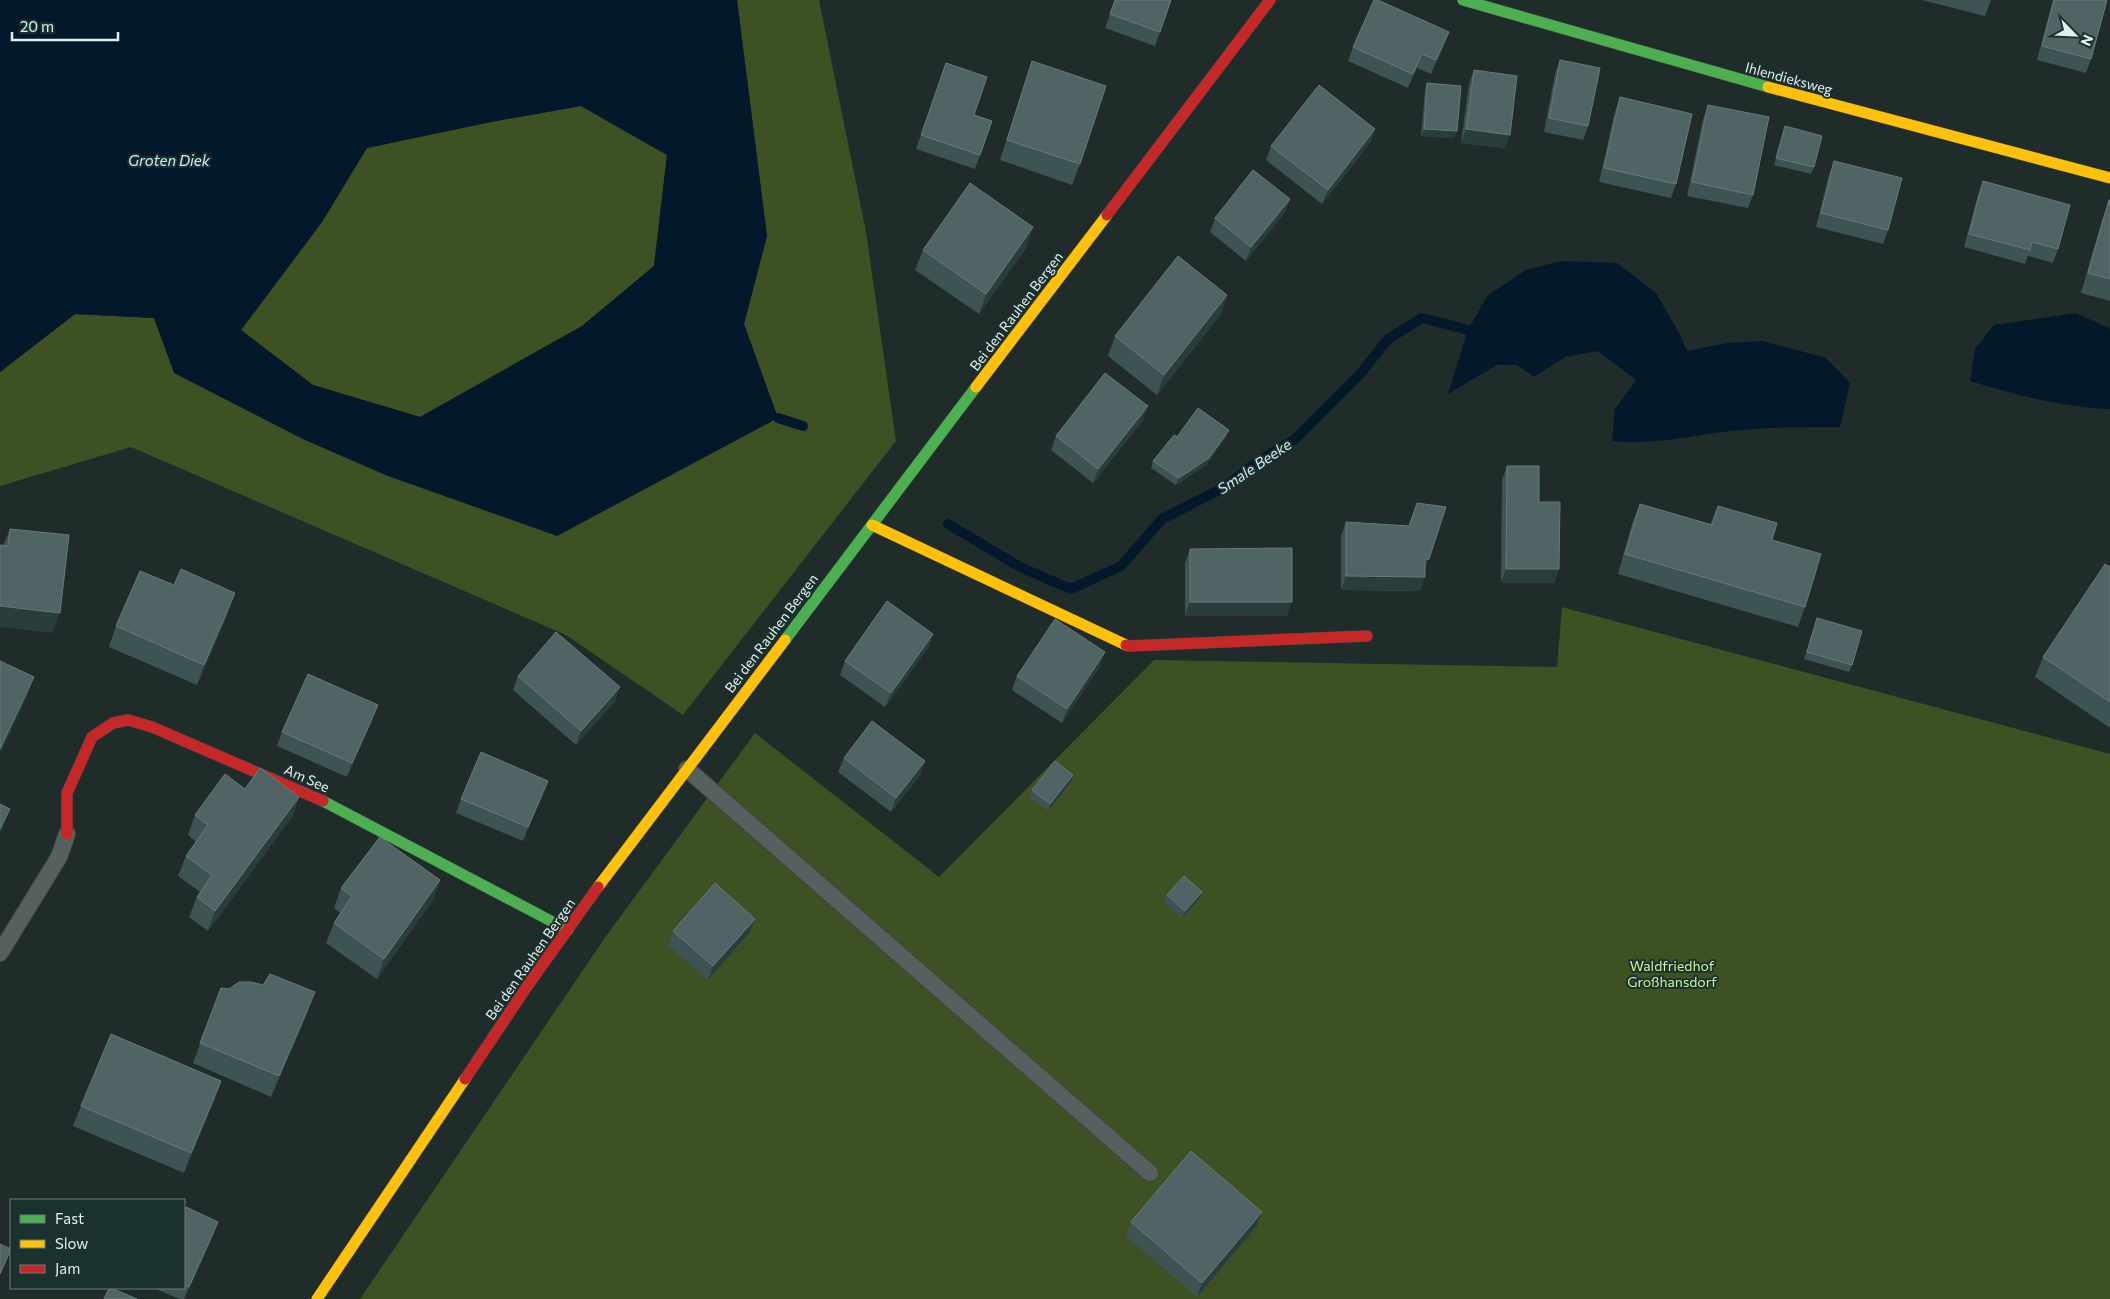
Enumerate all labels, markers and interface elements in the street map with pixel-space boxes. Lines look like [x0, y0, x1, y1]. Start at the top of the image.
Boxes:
scale bar [12, 10, 119, 42]
north arrow [2050, 10, 2100, 60]
text: 20 m [20, 17, 54, 35]
text: N [2077, 32, 2097, 49]
street label: Ihlendieksweg [1743, 58, 1835, 98]
water label: Groten Diek [128, 151, 211, 169]
street label: Bei den Rauhen Bergen [966, 248, 1066, 374]
water label: Smale Beeke [1214, 435, 1295, 497]
street label: Bei den Rauhen Bergen [721, 570, 821, 696]
street label: Am See [282, 761, 332, 795]
street label: Bei den Rauhen Bergen [482, 895, 578, 1023]
park label: Waldfriedhof Großhansdorf [1627, 957, 1717, 990]
legend [10, 1199, 185, 1289]
text: Fast [55, 1209, 84, 1227]
text: Slow [55, 1234, 88, 1252]
text: Jam [55, 1259, 80, 1277]

